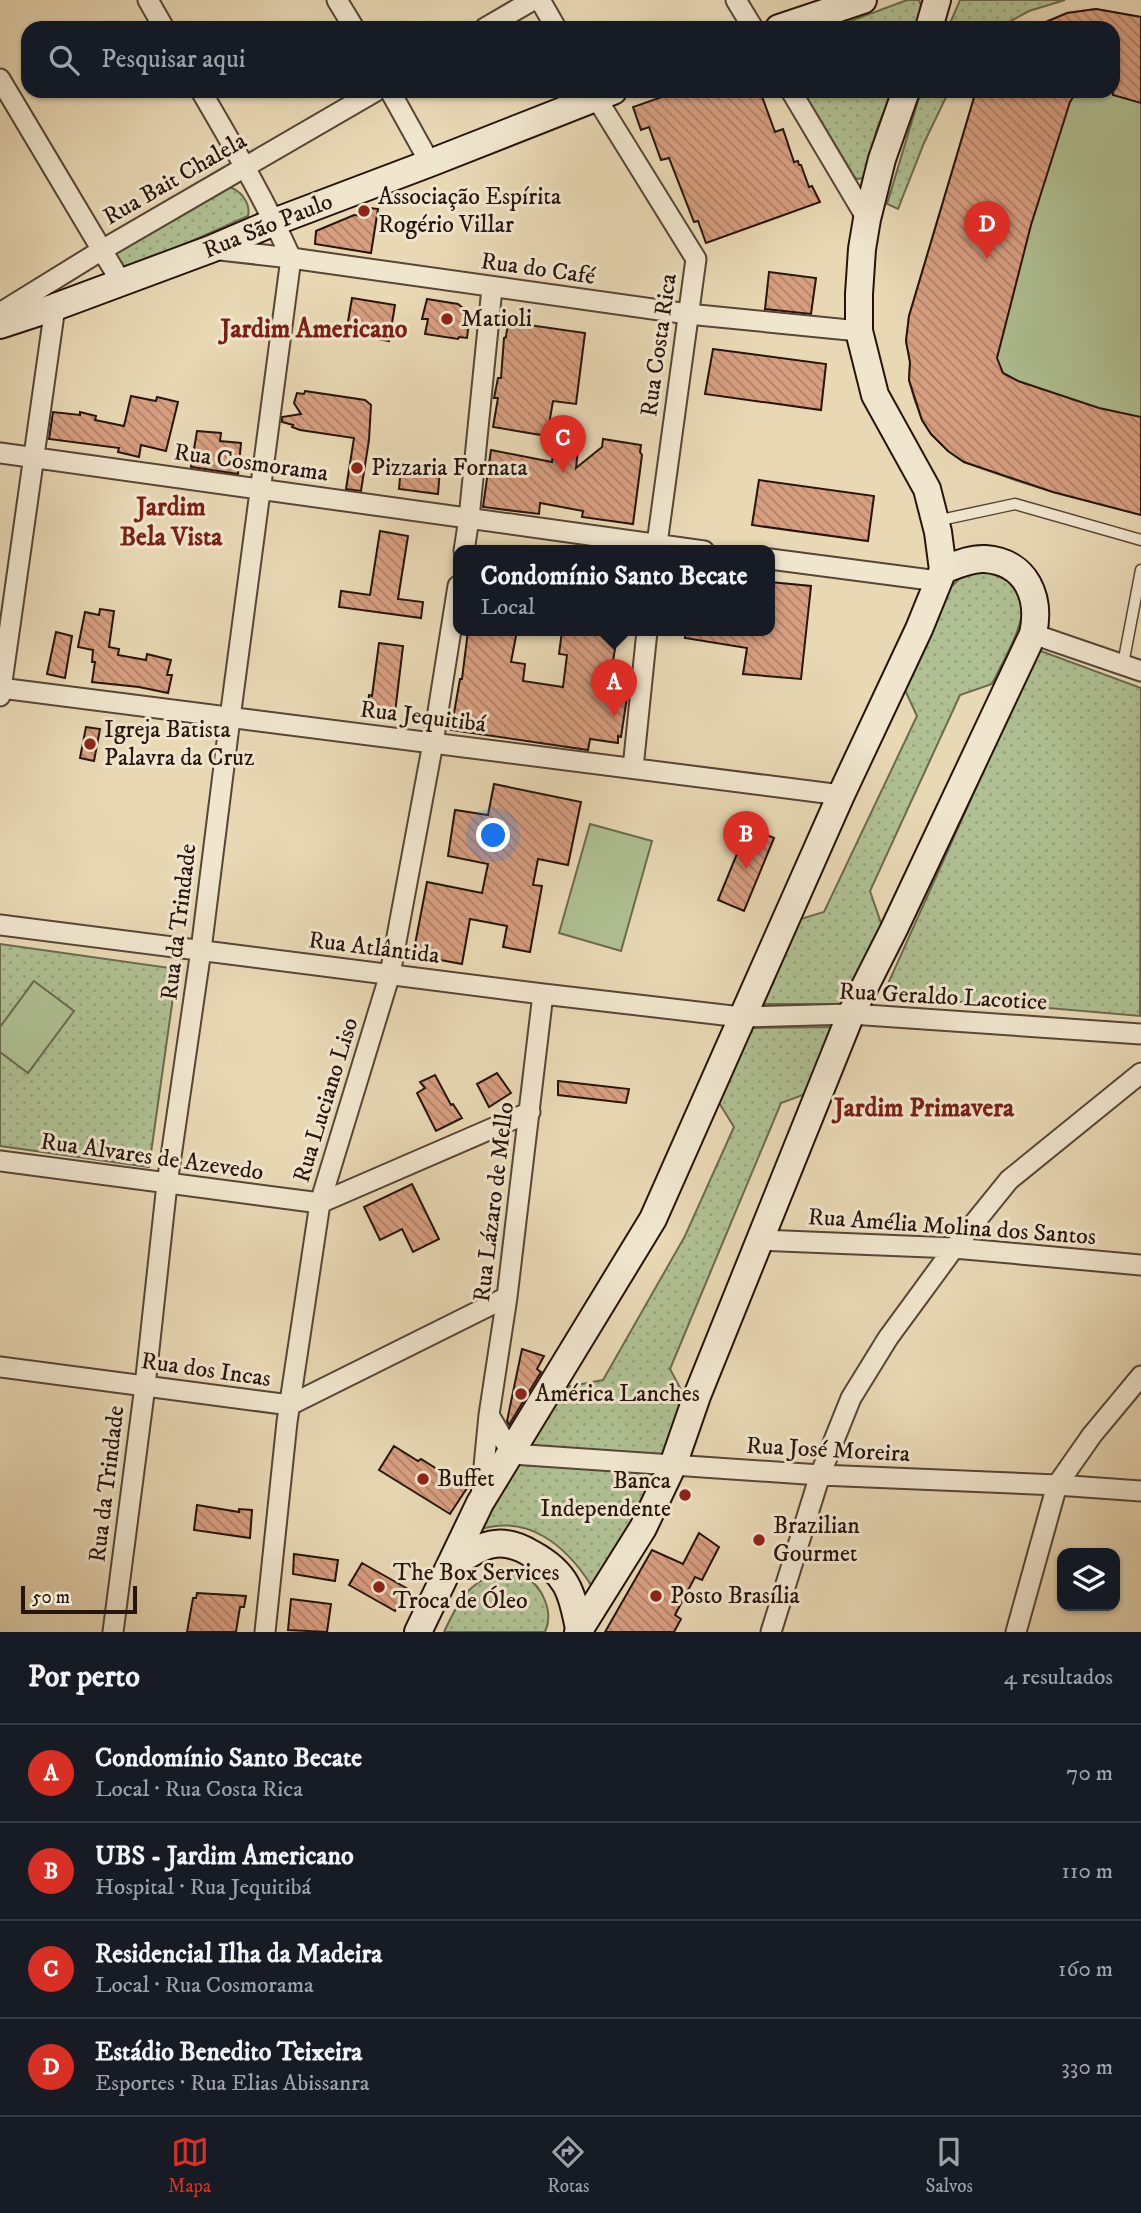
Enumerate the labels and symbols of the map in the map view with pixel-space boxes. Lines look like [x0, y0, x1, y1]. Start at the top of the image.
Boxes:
street label: Rua Bait Chalela [98, 126, 253, 232]
place label: Associação Espírita Rogério Villar [378, 182, 562, 240]
street label: Rua São Paulo [199, 186, 337, 266]
pin: D [964, 201, 1010, 259]
marker: Associação Espírita Rogério Villar [356, 203, 372, 219]
street label: Rua do Café [479, 246, 597, 292]
street label: Rua Costa Rica [634, 271, 684, 419]
place label: Matioli [461, 304, 532, 334]
marker: Matioli [439, 311, 455, 327]
district label: Jardim Americano [218, 313, 408, 346]
pin: C [540, 415, 586, 473]
street label: Rua Cosmorama [172, 437, 331, 489]
place label: Pizzaria Fornata [371, 453, 528, 483]
marker: Pizzaria Fornata [349, 460, 365, 476]
district label: Jardim Bela Vista [120, 491, 223, 554]
pin: A [591, 659, 637, 717]
street label: Rua Jequitibá [358, 694, 489, 740]
place label: Igreja Batista Palavra da Cruz [104, 715, 255, 773]
marker: Igreja Batista Palavra da Cruz [82, 736, 98, 752]
pin: B [723, 811, 769, 869]
your location [476, 818, 510, 852]
street label: Rua da Trindade [155, 842, 203, 1002]
street label: Rua Atlântida [307, 925, 442, 971]
street label: Rua Geraldo Lacotice [838, 977, 1048, 1017]
street label: Rua Luciano Liso [287, 1014, 365, 1186]
district label: Jardim Primavera [831, 1092, 1015, 1125]
street label: Rua Lázaro de Mello [467, 1100, 521, 1304]
street label: Rua Alvares de Azevedo [39, 1127, 265, 1187]
street label: Rua Amélia Molina dos Santos [807, 1202, 1097, 1252]
street label: Rua dos Incas [139, 1346, 273, 1394]
place label: América Lanches [535, 1379, 700, 1409]
marker: América Lanches [513, 1386, 529, 1402]
street label: Rua da Trindade [83, 1404, 131, 1564]
street label: Rua José Moreira [745, 1431, 912, 1469]
place label: Buffet [437, 1464, 495, 1494]
place label: Banca Independente [540, 1466, 672, 1524]
marker: Buffet [415, 1471, 431, 1487]
marker: Banca Independente [677, 1487, 693, 1503]
place label: Brazilian Gourmet [773, 1511, 860, 1569]
marker: Brazilian Gourmet [751, 1532, 767, 1548]
place label: The Box Services Troca de Óleo [393, 1558, 559, 1616]
marker: The Box Services Troca de Óleo [371, 1579, 387, 1595]
place label: Posto Brasília [670, 1581, 800, 1611]
scale bar [21, 1583, 136, 1615]
marker: Posto Brasília [648, 1588, 664, 1604]

